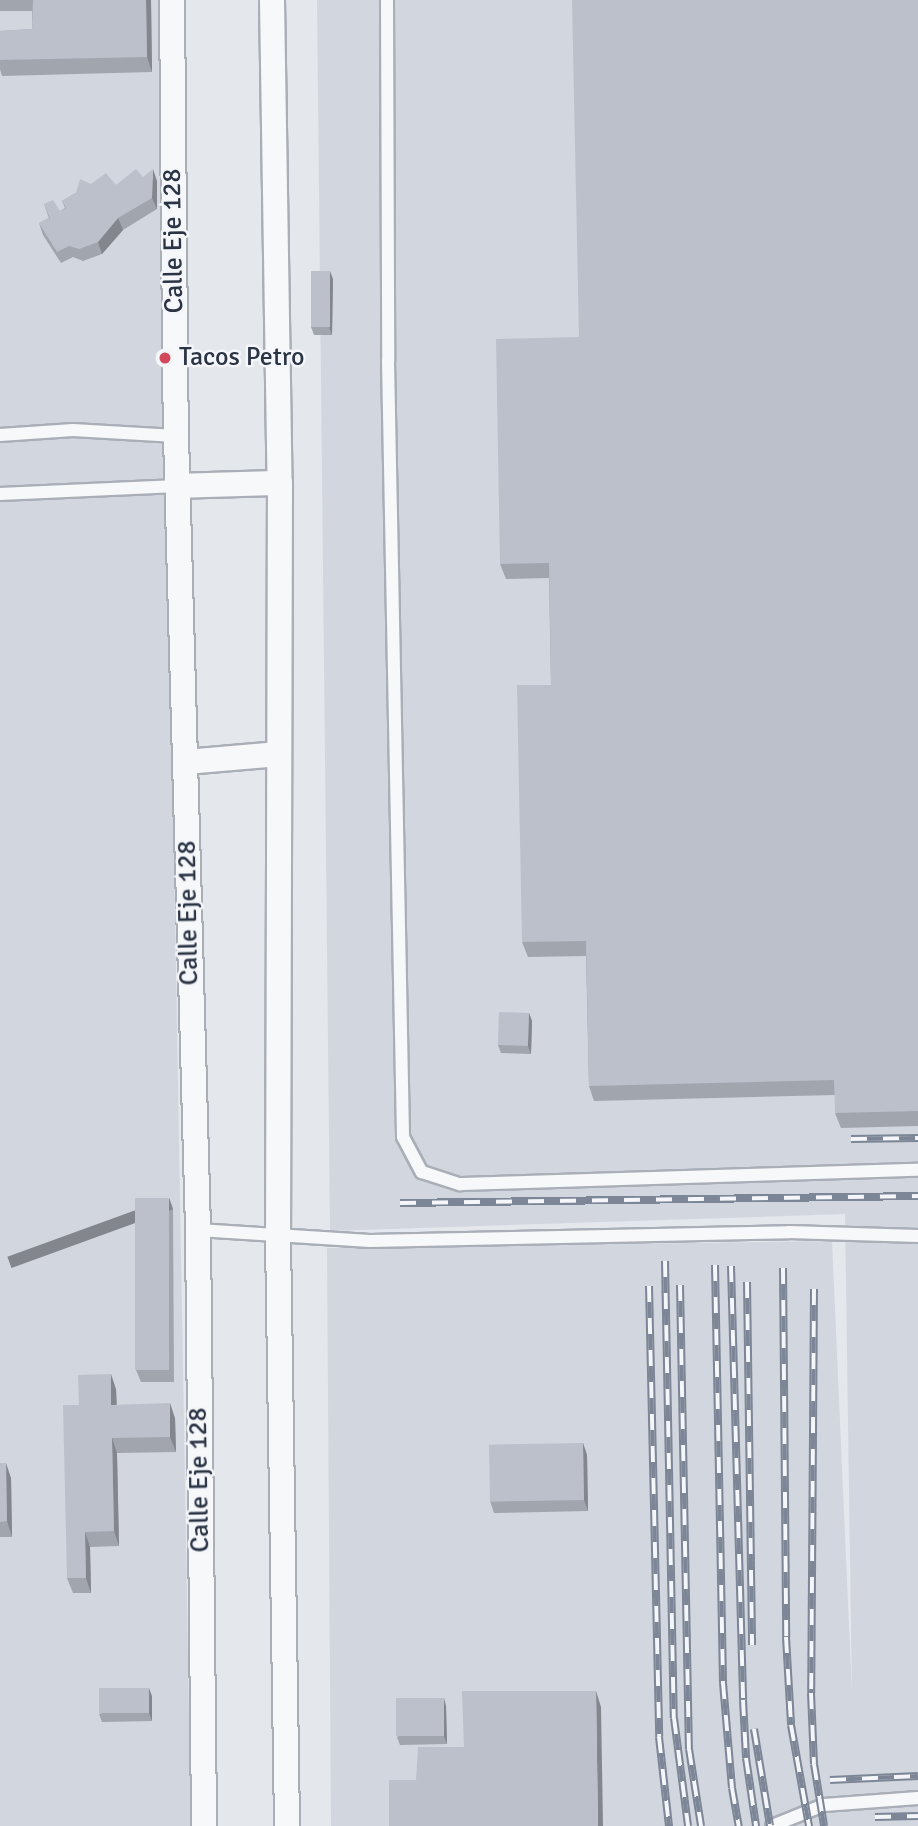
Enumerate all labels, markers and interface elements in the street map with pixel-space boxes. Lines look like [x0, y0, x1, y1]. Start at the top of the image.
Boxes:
street label: Calle Eje 128 [157, 168, 191, 314]
place label: Tacos Petro [179, 342, 304, 374]
marker: Tacos Petro [157, 350, 173, 366]
street label: Calle Eje 128 [172, 840, 206, 986]
street label: Calle Eje 128 [183, 1407, 217, 1553]

